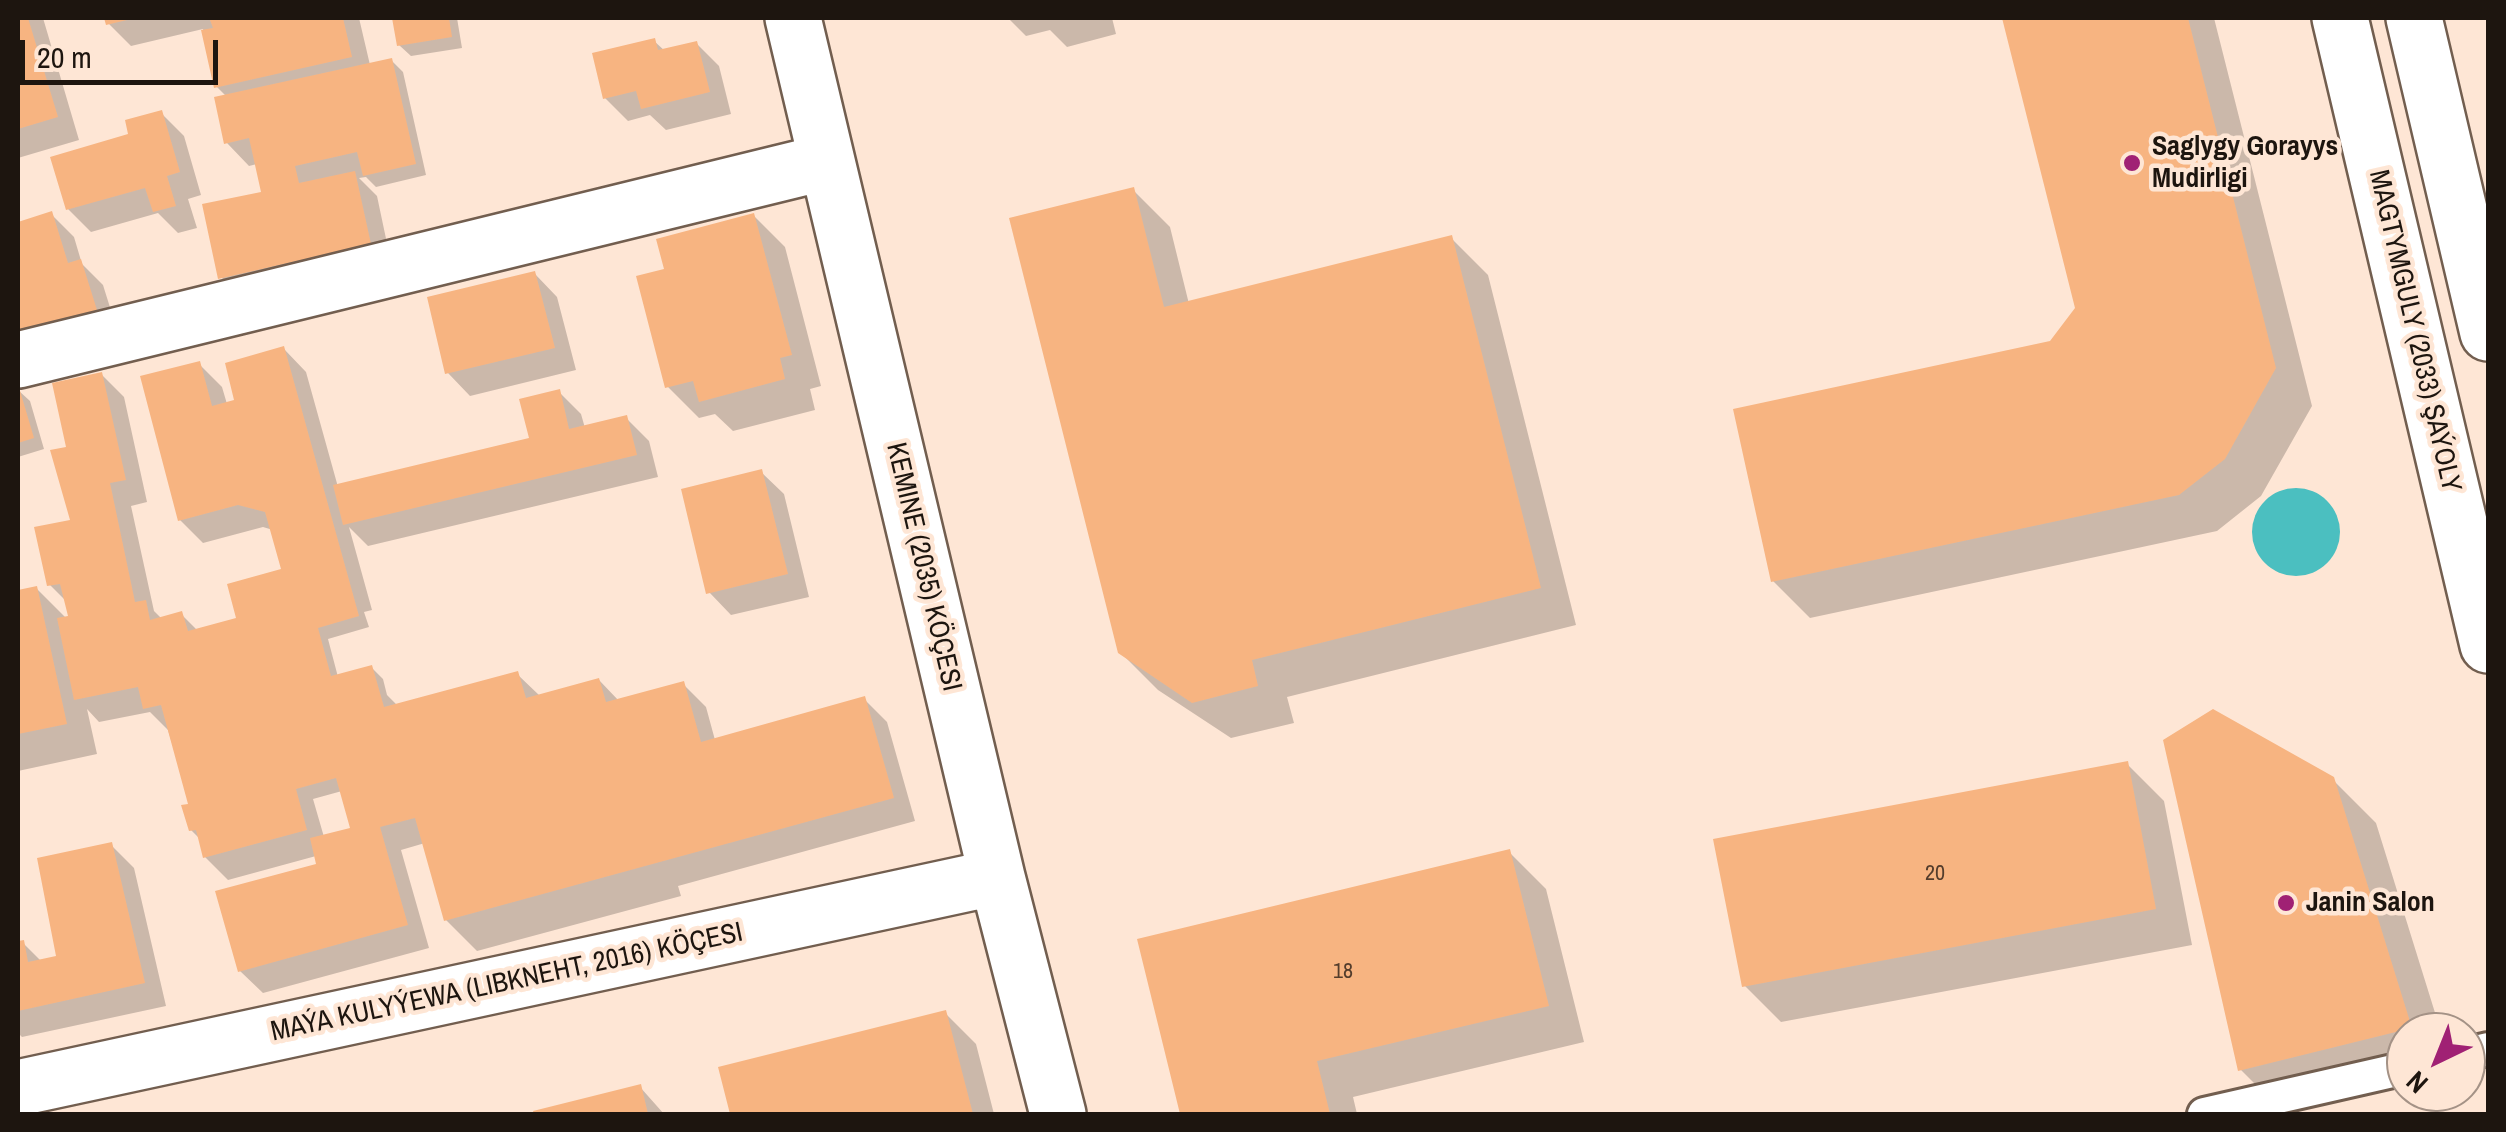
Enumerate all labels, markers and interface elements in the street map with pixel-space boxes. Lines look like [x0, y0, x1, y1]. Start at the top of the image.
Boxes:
scale bar [25, 20, 222, 82]
text: 20 m [37, 37, 92, 77]
place label: Saglygy Gorayys Mudirligi [2152, 130, 2338, 196]
marker: Saglygy Gorayys Mudirligi [2121, 152, 2143, 174]
street label: MAGTYMGULY (2033) ŞAÝOLY [2361, 167, 2467, 495]
street label: KEMINE (2035) KÖÇESI [878, 440, 968, 694]
house number: 20 [1925, 861, 1945, 887]
place label: Janin Salon [2306, 886, 2435, 920]
marker: Janin Salon [2275, 892, 2297, 914]
street label: MAÝA KULYÝEWA (LIBKNEHT, 2016) KÖÇESI [268, 917, 746, 1049]
house number: 18 [1333, 959, 1353, 985]
north arrow [2386, 1012, 2486, 1112]
text: N [2398, 1063, 2436, 1102]

